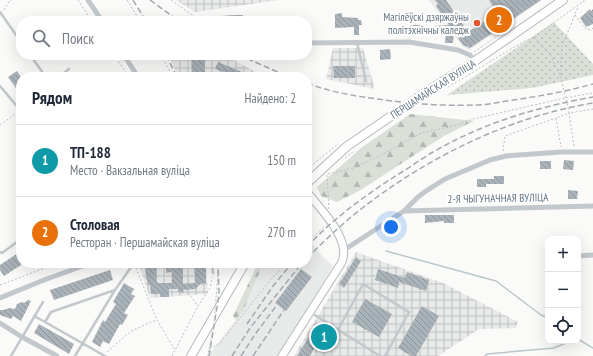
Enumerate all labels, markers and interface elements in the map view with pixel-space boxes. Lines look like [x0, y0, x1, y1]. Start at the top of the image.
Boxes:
pin: 2 [486, 5, 512, 35]
place label: Магілёўскі дзяржаўны політэхнічны каледж [383, 10, 469, 37]
search box [16, 16, 312, 60]
marker: Магілёўскі дзяржаўны політэхнічны каледж [472, 18, 482, 28]
icon: search [30, 27, 52, 49]
text: Поиск [62, 29, 94, 48]
street label: ПЕРШАМАЙСКАЯ ВУЛІЦА [388, 56, 479, 122]
text: Рядом [32, 87, 72, 109]
text: Найдено: 2 [245, 90, 296, 107]
text: ТП-188 [70, 143, 111, 162]
text: 1 [42, 152, 48, 169]
text: 150 m [267, 152, 296, 169]
text: Место · Вакзальная вуліца [70, 162, 190, 179]
street label: 2-Я ЧЫГУНАЧНАЯ ВУЛІЦА [447, 190, 549, 206]
text: Столовая [70, 215, 120, 234]
your location [381, 217, 401, 237]
text: 2 [42, 224, 48, 241]
text: 270 m [267, 224, 296, 241]
text: Ресторан · Першамайская вуліца [70, 234, 220, 251]
map controls [545, 236, 581, 344]
button: + [545, 236, 581, 272]
button: − [545, 272, 581, 308]
button: locate [545, 308, 581, 344]
pin: 1 [311, 322, 337, 352]

